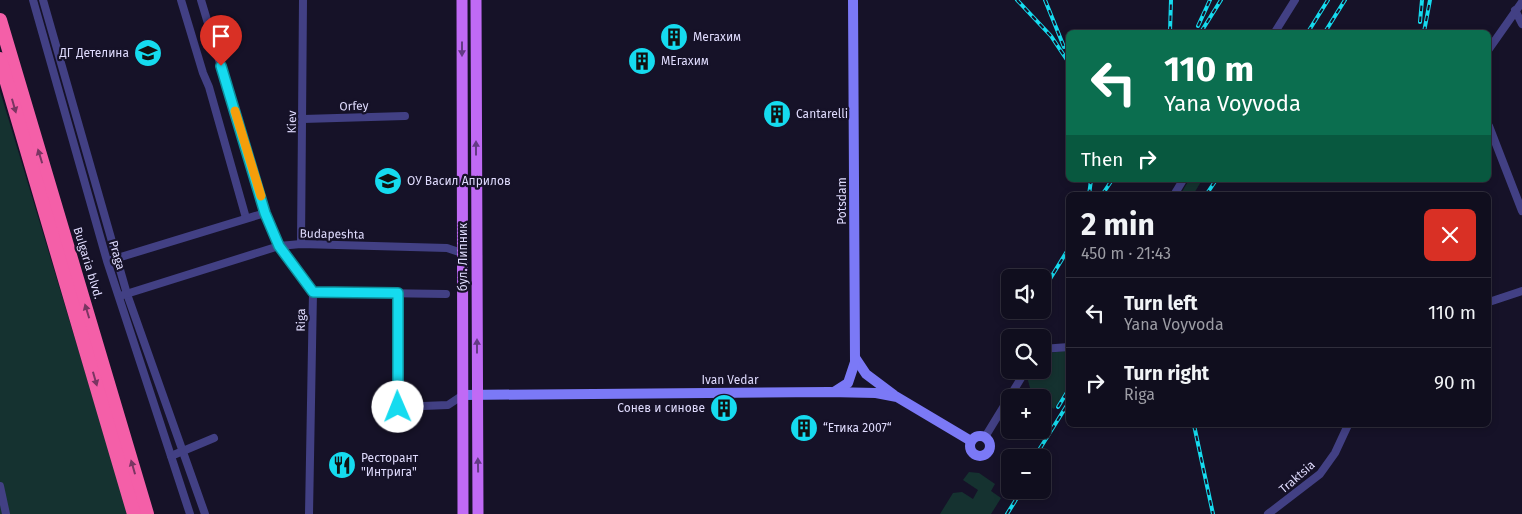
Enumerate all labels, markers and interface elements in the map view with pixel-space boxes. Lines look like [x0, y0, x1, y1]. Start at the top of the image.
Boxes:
pin [200, 15, 242, 66]
icon: arrive [207, 22, 235, 50]
building icon: Мегахим [659, 22, 689, 52]
place label: Мегахим [693, 30, 741, 44]
school or university icon: ДГ Детелина [133, 38, 163, 68]
one-way arrow [458, 41, 466, 57]
place label: ДГ Детелина [59, 46, 129, 60]
building icon: МЕгахим [627, 46, 657, 76]
text: 110 m [1164, 48, 1254, 90]
icon: left [1081, 50, 1146, 115]
place label: МЕгахим [661, 54, 709, 68]
text: Yana Voyvoda [1164, 90, 1301, 117]
street label: Orfey [339, 98, 369, 114]
one-way arrow [10, 99, 18, 114]
building icon: Cantarelli [762, 99, 792, 129]
place label: Cantarelli [796, 107, 848, 121]
street label: Kiev [285, 110, 299, 134]
one-way arrow [472, 140, 480, 156]
icon: right [1133, 145, 1161, 173]
one-way arrow [36, 148, 44, 163]
text: Then [1081, 148, 1123, 171]
school or university icon: ОУ Васил Априлов [373, 166, 403, 196]
place label: ОУ Васил Априлов [407, 174, 511, 188]
street label: Potsdam [835, 177, 849, 225]
text: 2 min [1081, 207, 1155, 243]
button: close [1424, 209, 1476, 261]
street label: бул. Липник [456, 222, 470, 291]
street label: Bulgaria blvd. [70, 225, 106, 301]
street label: Budapeshta [299, 226, 365, 242]
street label: Praga [106, 239, 128, 271]
text: 450 m · 21:43 [1081, 244, 1171, 263]
map controls [1001, 269, 1051, 499]
button: sound [1001, 269, 1051, 319]
text: Turn left [1124, 292, 1198, 315]
icon: left [1081, 299, 1109, 327]
text: 110 m [1428, 301, 1476, 324]
one-way arrow [82, 304, 90, 319]
street label: Riga [294, 308, 308, 332]
text: Yana Voyvoda [1124, 315, 1224, 334]
button: search [1001, 329, 1051, 379]
one-way arrow [473, 337, 481, 353]
text: Turn right [1124, 362, 1209, 385]
icon: right [1081, 369, 1109, 397]
text: 90 m [1434, 371, 1476, 394]
one-way arrow [91, 372, 99, 387]
street label: Ivan Vedar [701, 373, 759, 387]
position arrow [371, 380, 423, 432]
text: Riga [1124, 385, 1155, 404]
button: + [1001, 389, 1051, 439]
building icon: Сонев и синове [709, 393, 739, 423]
place label: Сонев и синове [617, 401, 705, 415]
building icon: “Етика 2007“ [789, 413, 819, 443]
place label: “Етика 2007“ [823, 421, 892, 435]
button: − [1001, 449, 1051, 499]
restaurant icon: Ресторант "Интрига" [327, 450, 357, 480]
place label: Ресторант "Интрига" [361, 451, 419, 479]
one-way arrow [473, 457, 481, 473]
street label: Traktsia [1276, 458, 1318, 496]
one-way arrow [128, 460, 136, 475]

